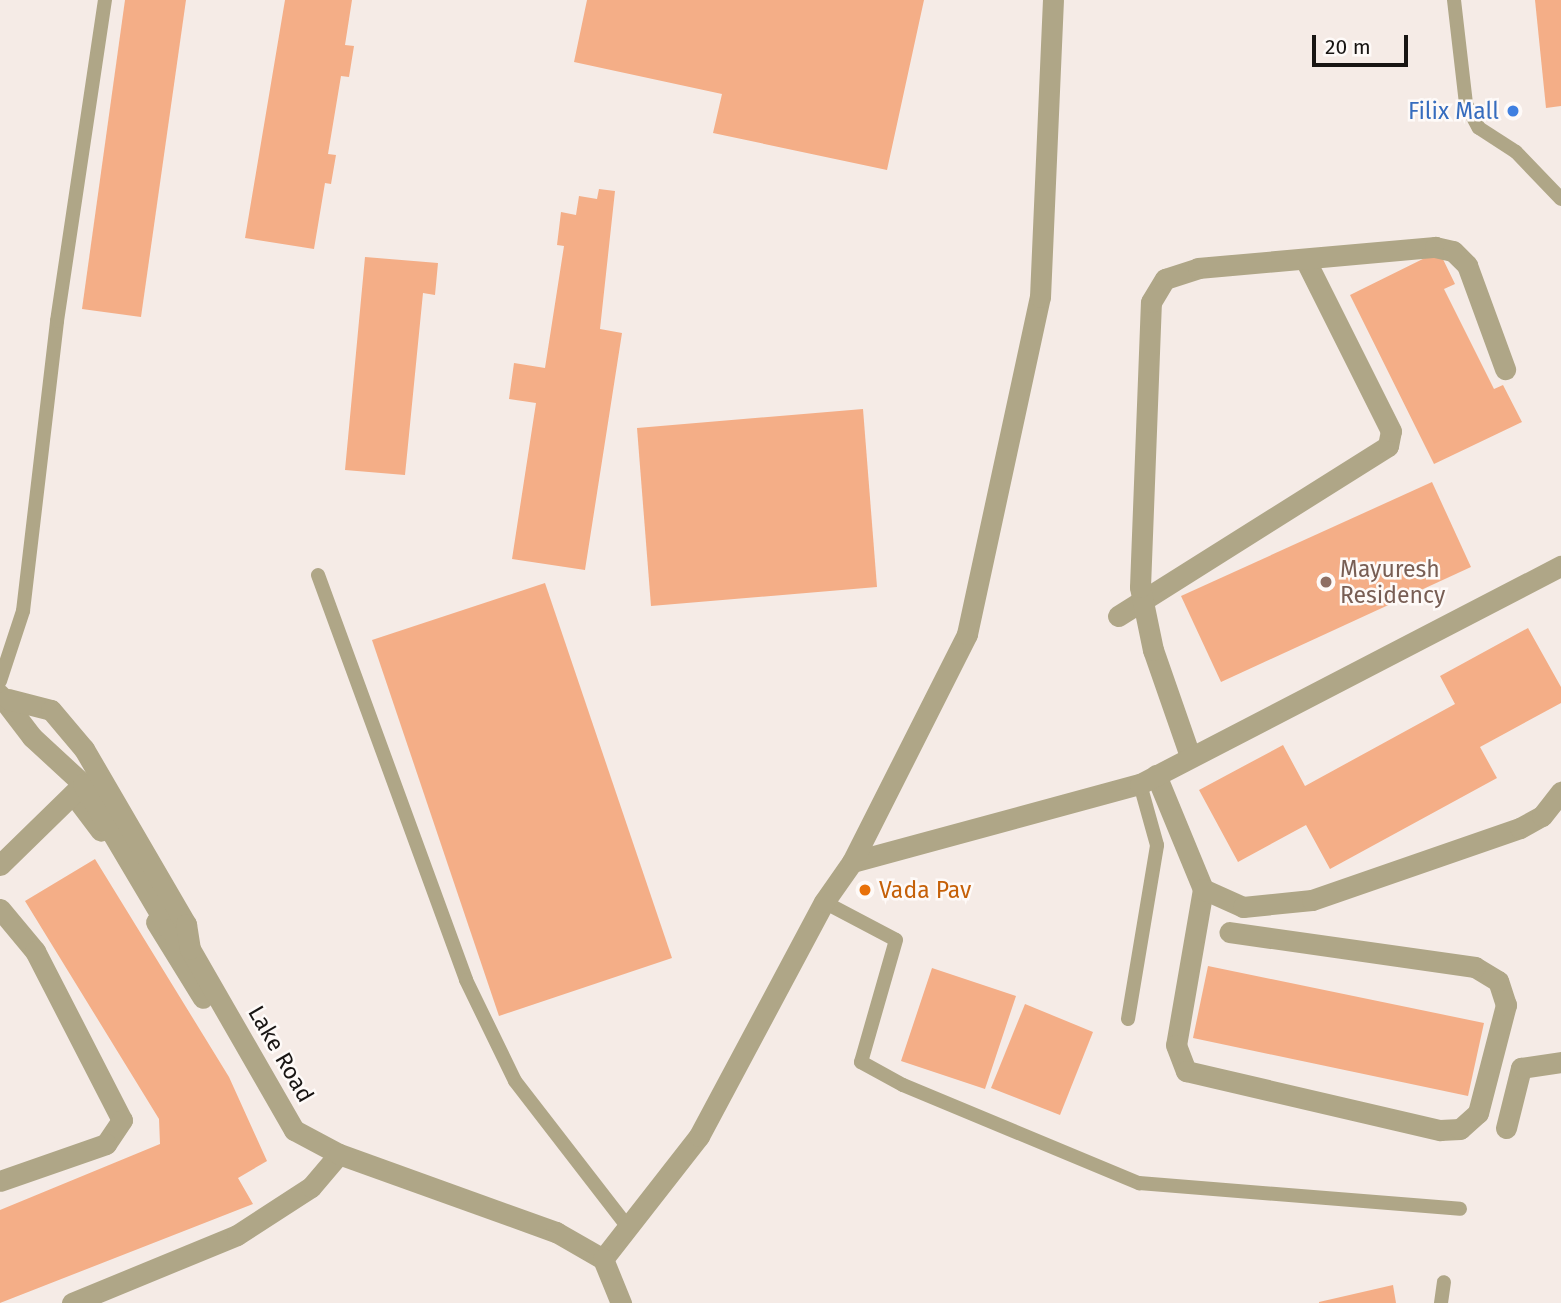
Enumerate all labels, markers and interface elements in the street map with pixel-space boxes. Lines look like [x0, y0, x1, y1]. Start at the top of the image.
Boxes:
scale bar [1316, 21, 1412, 65]
text: 20 m [1325, 34, 1371, 60]
place label: Filix Mall [1408, 97, 1499, 125]
marker: Filix Mall [1505, 103, 1521, 119]
place label: Mayuresh Residency [1340, 555, 1445, 609]
marker: Mayuresh Residency [1318, 574, 1334, 590]
place label: Vada Pav [879, 876, 971, 904]
marker: Vada Pav [857, 882, 873, 898]
street label: Lake Road [242, 1001, 320, 1107]

